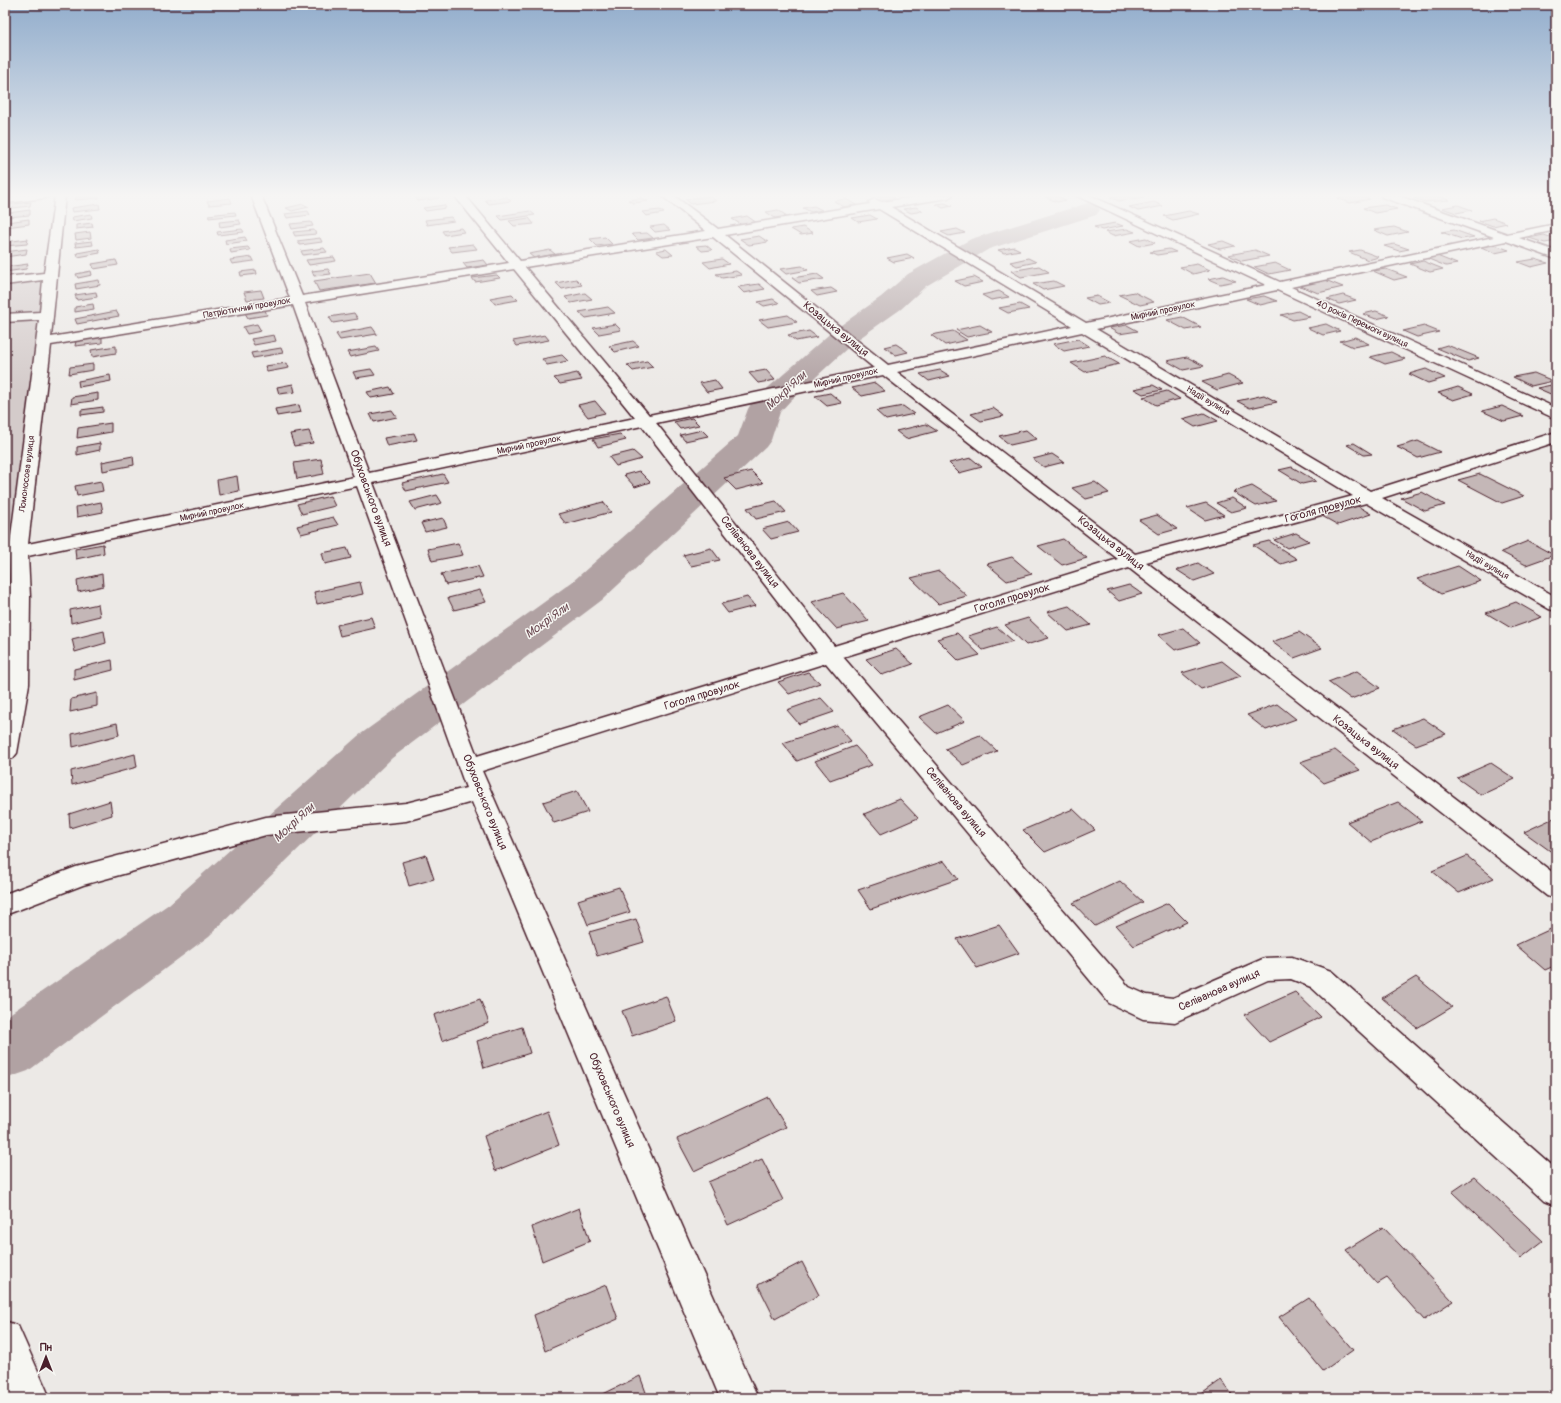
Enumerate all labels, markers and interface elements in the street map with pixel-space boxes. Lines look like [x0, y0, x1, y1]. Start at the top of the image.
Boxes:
street label: Патріотичний провулок [202, 295, 292, 321]
street label: 40 років Перемоги вулиця [1314, 298, 1410, 350]
street label: Козацька вулиця [801, 299, 871, 359]
street label: Мирний провулок [1130, 299, 1197, 323]
street label: Мирний провулок [813, 365, 880, 391]
water label: Мокрі Яли [762, 367, 811, 414]
street label: Надії вулиця [1184, 384, 1232, 418]
street label: Мирний провулок [496, 433, 563, 457]
street label: Ломоносова вулиця [17, 435, 37, 514]
street label: Обуховського вулиця [347, 448, 395, 548]
street label: Гоголя провулок [1283, 492, 1363, 525]
street label: Мирний провулок [179, 500, 246, 524]
street label: Селіванова вулиця [718, 513, 782, 591]
street label: Козацька вулиця [1075, 513, 1147, 573]
street label: Надії вулиця [1463, 548, 1511, 582]
street label: Гоголя провулок [973, 580, 1052, 616]
water label: Мокрі Яли [522, 599, 573, 642]
street label: Гоголя провулок [663, 677, 742, 713]
street label: Козацька вулиця [1330, 712, 1402, 772]
street label: Обуховського вулиця [460, 752, 510, 852]
street label: Селіванова вулиця [923, 764, 989, 840]
water label: Мокрі Яли [270, 799, 319, 846]
street label: Селіванова вулиця [1176, 966, 1262, 1014]
street label: Обуховського вулиця [586, 1051, 638, 1149]
north arrow [26, 1337, 66, 1377]
text: Пн [40, 1341, 53, 1354]

